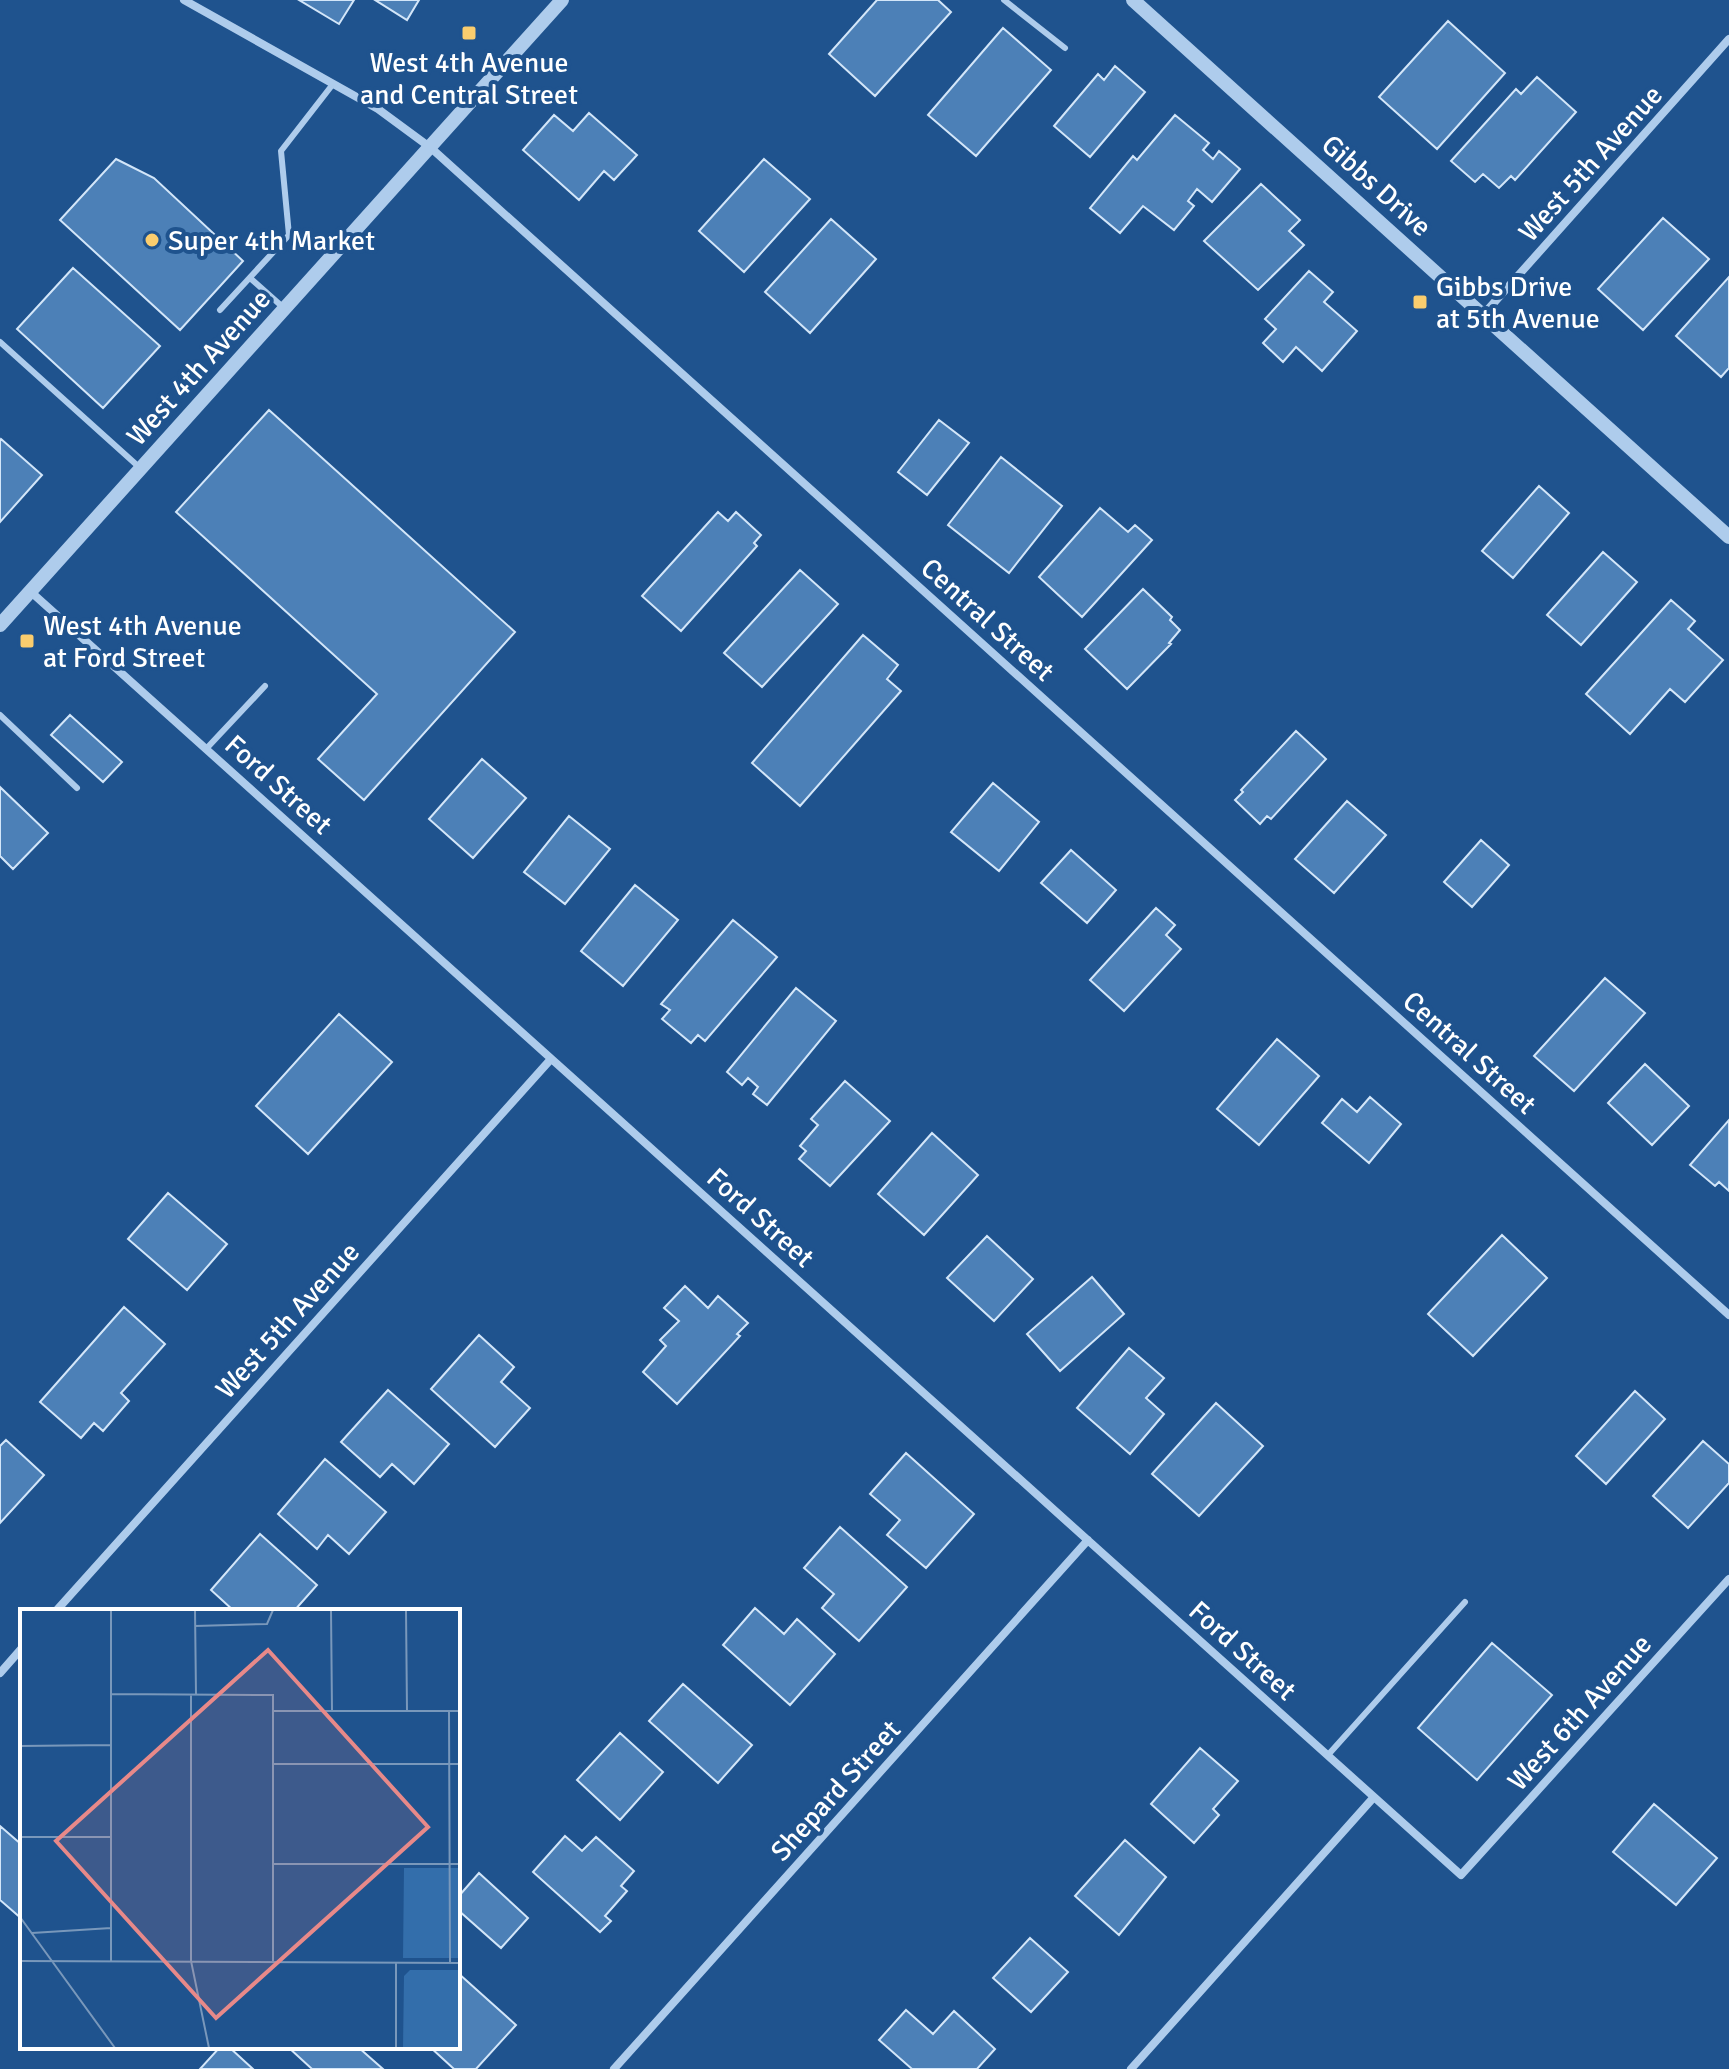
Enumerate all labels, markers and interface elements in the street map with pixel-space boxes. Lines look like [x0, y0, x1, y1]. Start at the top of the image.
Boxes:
marker: West 4th Avenue and Central Street [460, 24, 478, 42]
place label: West 4th Avenue and Central Street [360, 46, 578, 112]
street label: West 5th Avenue [1512, 78, 1670, 249]
street label: Gibbs Drive [1314, 128, 1438, 244]
place label: Super 4th Market [168, 224, 375, 258]
marker: Super 4th Market [143, 231, 161, 249]
place label: Gibbs Drive at 5th Avenue [1436, 270, 1600, 336]
street label: West 4th Avenue [120, 282, 278, 453]
marker: Gibbs Drive at 5th Avenue [1411, 293, 1429, 311]
street label: Central Street [914, 551, 1061, 689]
place label: West 4th Avenue at Ford Street [43, 609, 242, 675]
marker: West 4th Avenue at Ford Street [18, 632, 36, 650]
street label: Ford Street [218, 728, 339, 842]
street label: Central Street [1396, 984, 1543, 1122]
street label: Ford Street [700, 1161, 821, 1275]
street label: West 5th Avenue [209, 1235, 367, 1406]
street label: Ford Street [1182, 1594, 1303, 1708]
inset map [20, 1609, 460, 2049]
street label: West 6th Avenue [1501, 1627, 1659, 1798]
street label: Shepard Street [764, 1713, 908, 1868]

